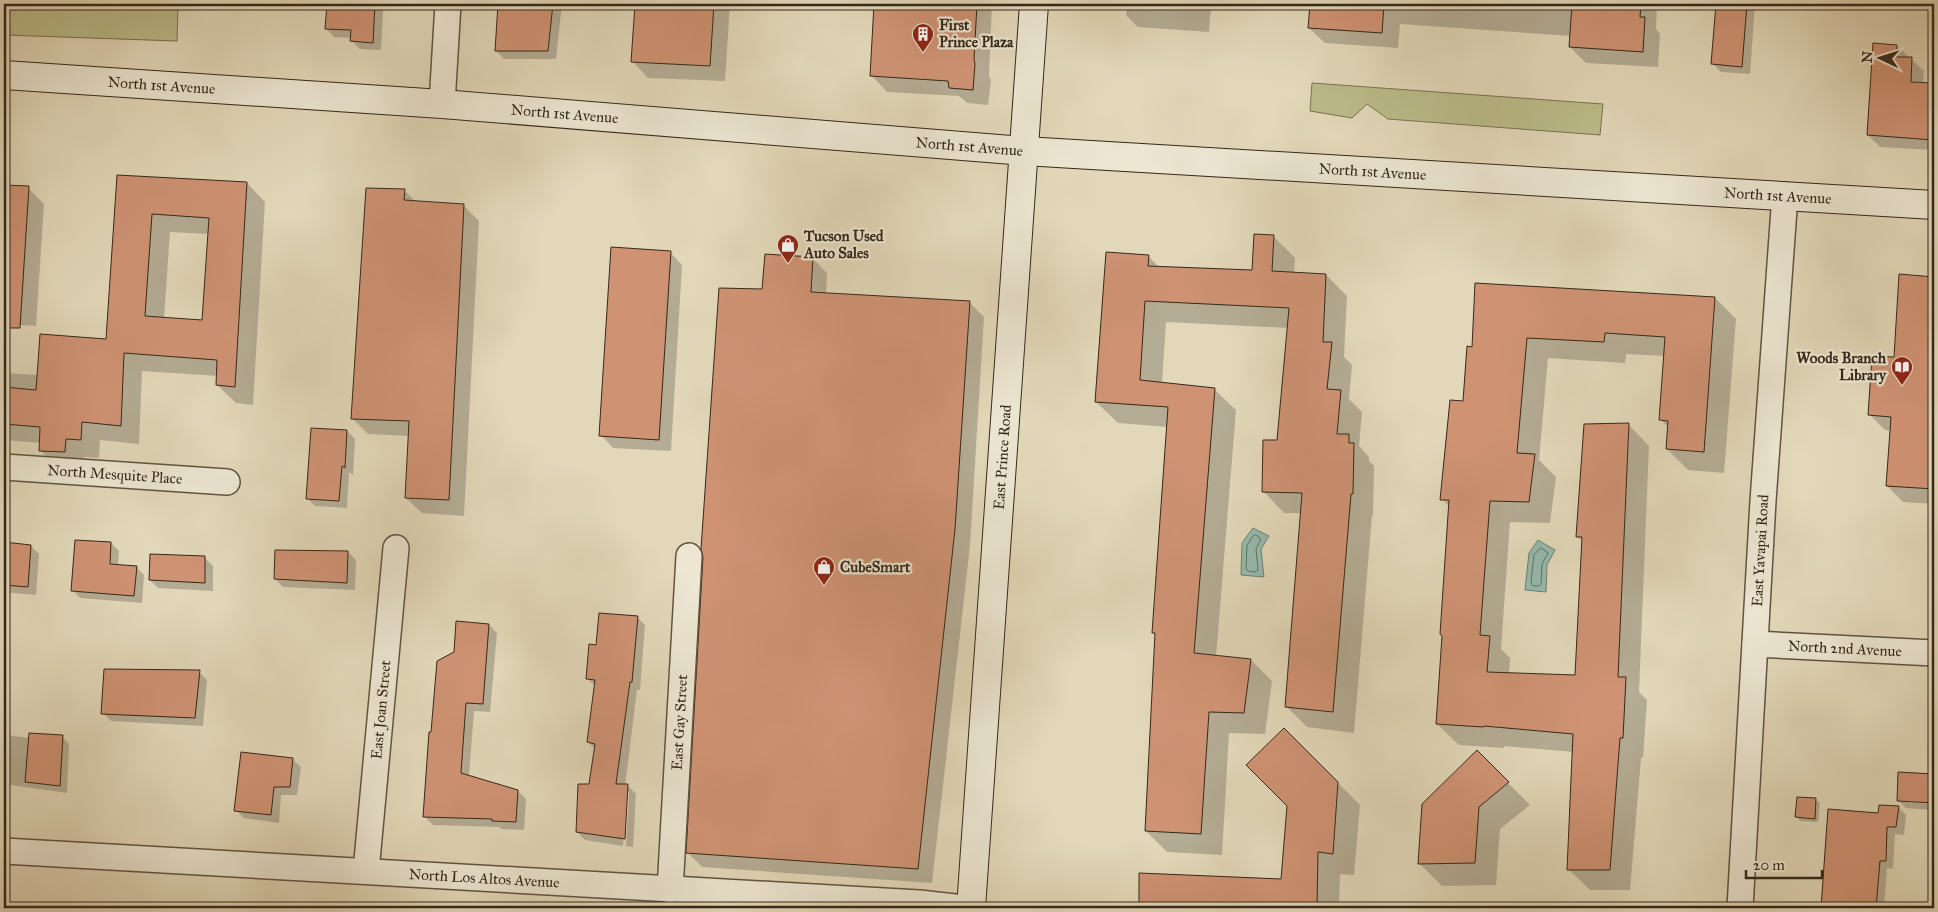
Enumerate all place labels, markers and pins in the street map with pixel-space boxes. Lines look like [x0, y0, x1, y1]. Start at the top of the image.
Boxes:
place label: First Prince Plaza [939, 16, 1014, 51]
building icon: First Prince Plaza [911, 22, 935, 53]
place label: Tucson Used Auto Sales [803, 227, 884, 262]
shop icon: Tucson Used Auto Sales [776, 233, 800, 264]
place label: Woods Branch Library [1796, 349, 1887, 385]
library icon: Woods Branch Library [1890, 355, 1914, 386]
shop icon: CubeSmart [812, 555, 836, 586]
place label: CubeSmart [840, 558, 911, 576]

